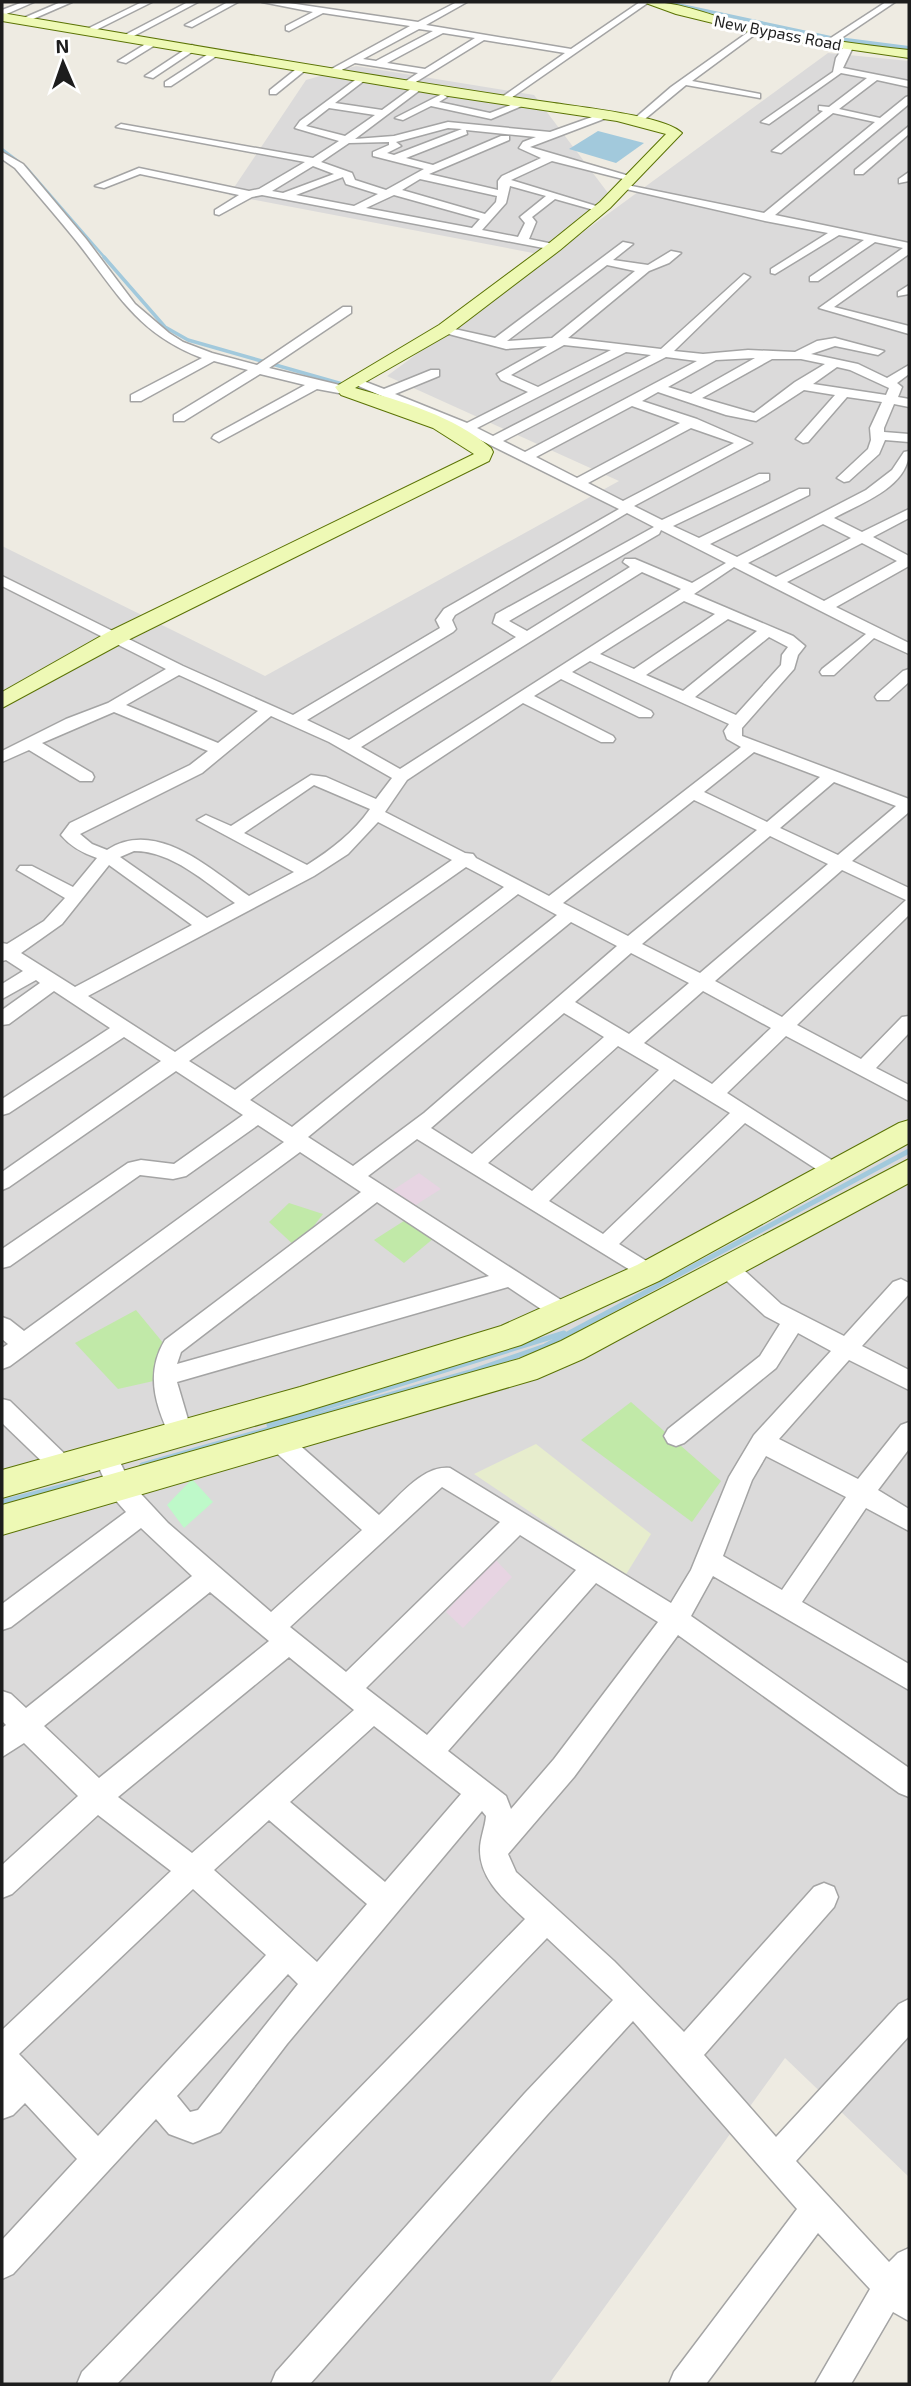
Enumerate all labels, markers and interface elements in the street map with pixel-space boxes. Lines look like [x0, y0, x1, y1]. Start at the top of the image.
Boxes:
street label: New Bypass Road [713, 10, 843, 54]
north arrow [28, 28, 98, 98]
text: N [55, 34, 70, 57]

